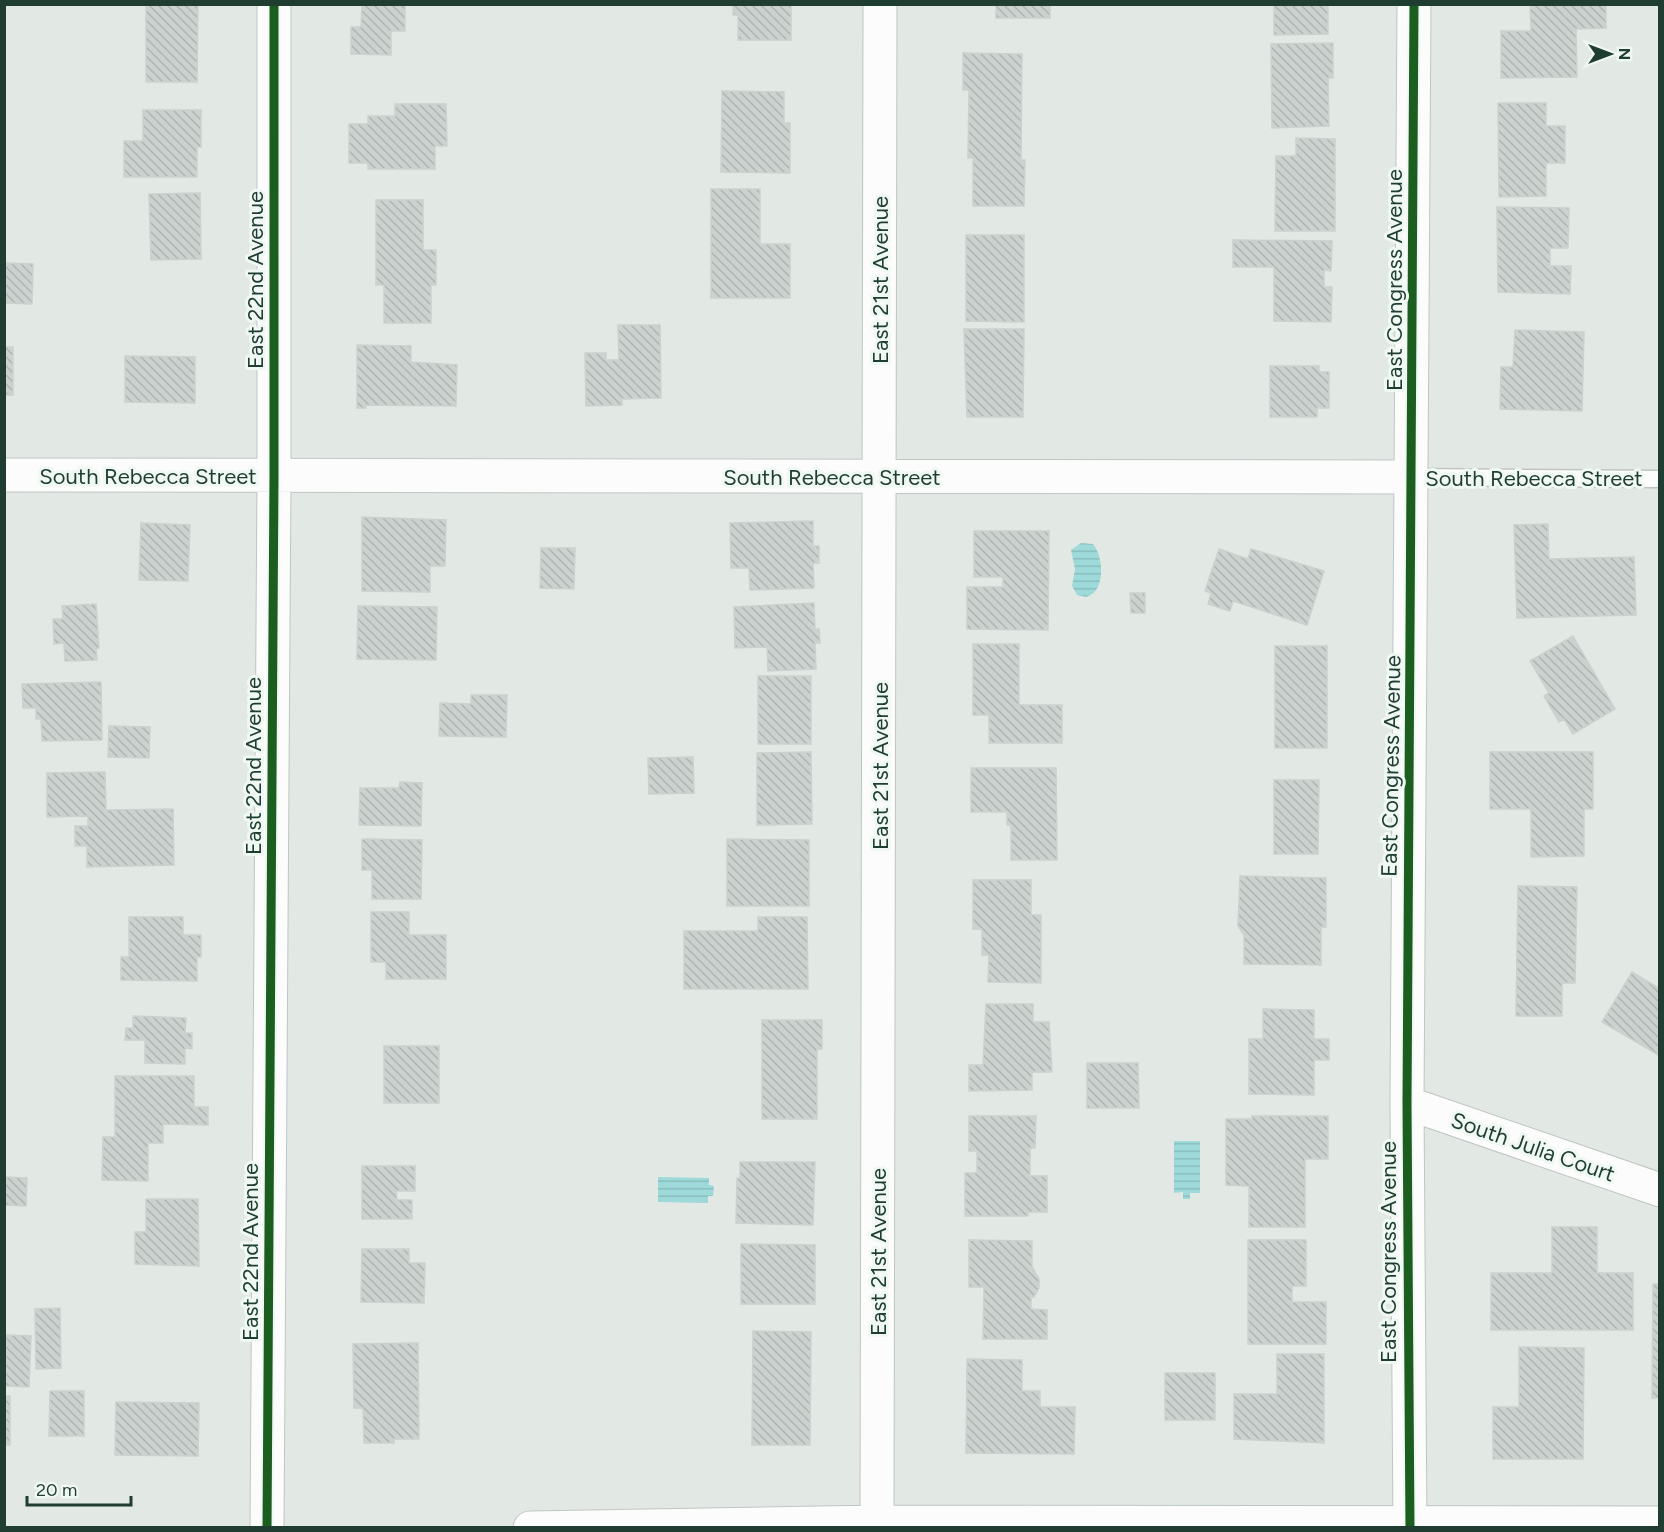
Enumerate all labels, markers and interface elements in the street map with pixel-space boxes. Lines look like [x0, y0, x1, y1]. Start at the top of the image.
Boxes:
north arrow [1580, 24, 1640, 84]
text: N [1615, 48, 1634, 60]
street label: East Congress Avenue [1381, 169, 1408, 391]
street label: East 22nd Avenue [242, 191, 269, 369]
street label: East 21st Avenue [867, 196, 894, 364]
street label: South Rebecca Street [39, 463, 257, 490]
street label: South Rebecca Street [723, 464, 941, 491]
street label: South Rebecca Street [1425, 465, 1643, 492]
street label: East Congress Avenue [1376, 655, 1406, 877]
street label: East 22nd Avenue [240, 677, 267, 855]
street label: East 21st Avenue [867, 682, 894, 850]
street label: South Julia Court [1448, 1106, 1618, 1188]
street label: East Congress Avenue [1375, 1141, 1402, 1363]
street label: East 22nd Avenue [237, 1163, 264, 1341]
street label: East 21st Avenue [865, 1168, 892, 1336]
scale bar [27, 1469, 130, 1507]
text: 20 m [36, 1479, 77, 1501]

